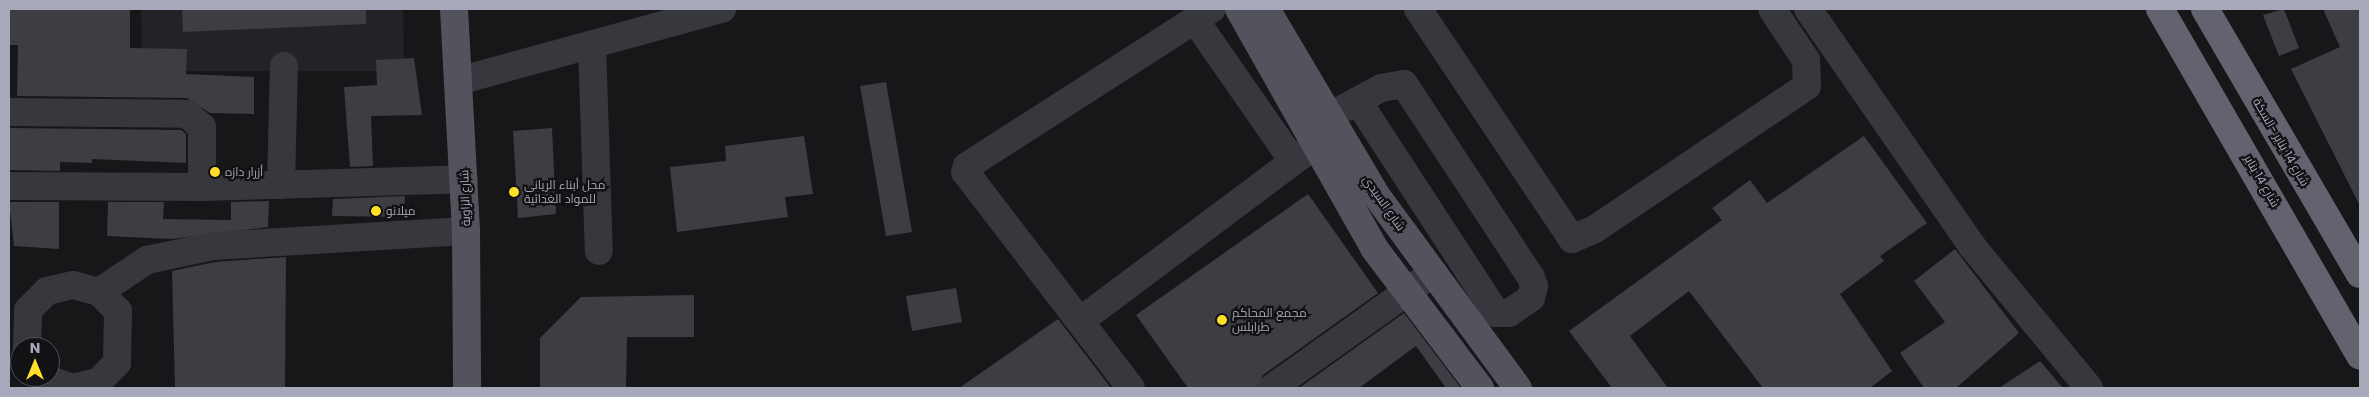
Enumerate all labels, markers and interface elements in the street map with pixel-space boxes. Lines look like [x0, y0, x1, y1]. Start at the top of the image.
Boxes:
street label: شارع 14 يناير -السكة [2250, 95, 2312, 189]
street label: شارع 14 يناير [2241, 152, 2283, 210]
place label: أزرار دازه [225, 165, 263, 179]
marker: أزرار دازه [209, 166, 221, 178]
street label: شارع الزاوية [457, 170, 473, 226]
street label: شارع السيدي [1360, 173, 1408, 233]
place label: محل أبناء الرياني للمواد الغدائية [524, 178, 605, 206]
marker: محل أبناء الرياني للمواد الغدائية [508, 186, 520, 198]
place label: ميلانو [386, 204, 415, 218]
marker: ميلانو [370, 205, 382, 217]
place label: مجمع المحاكم طرابلس [1232, 306, 1307, 334]
marker: مجمع المحاكم طرابلس [1216, 314, 1228, 326]
north arrow [10, 337, 60, 387]
text: N [30, 338, 40, 358]

